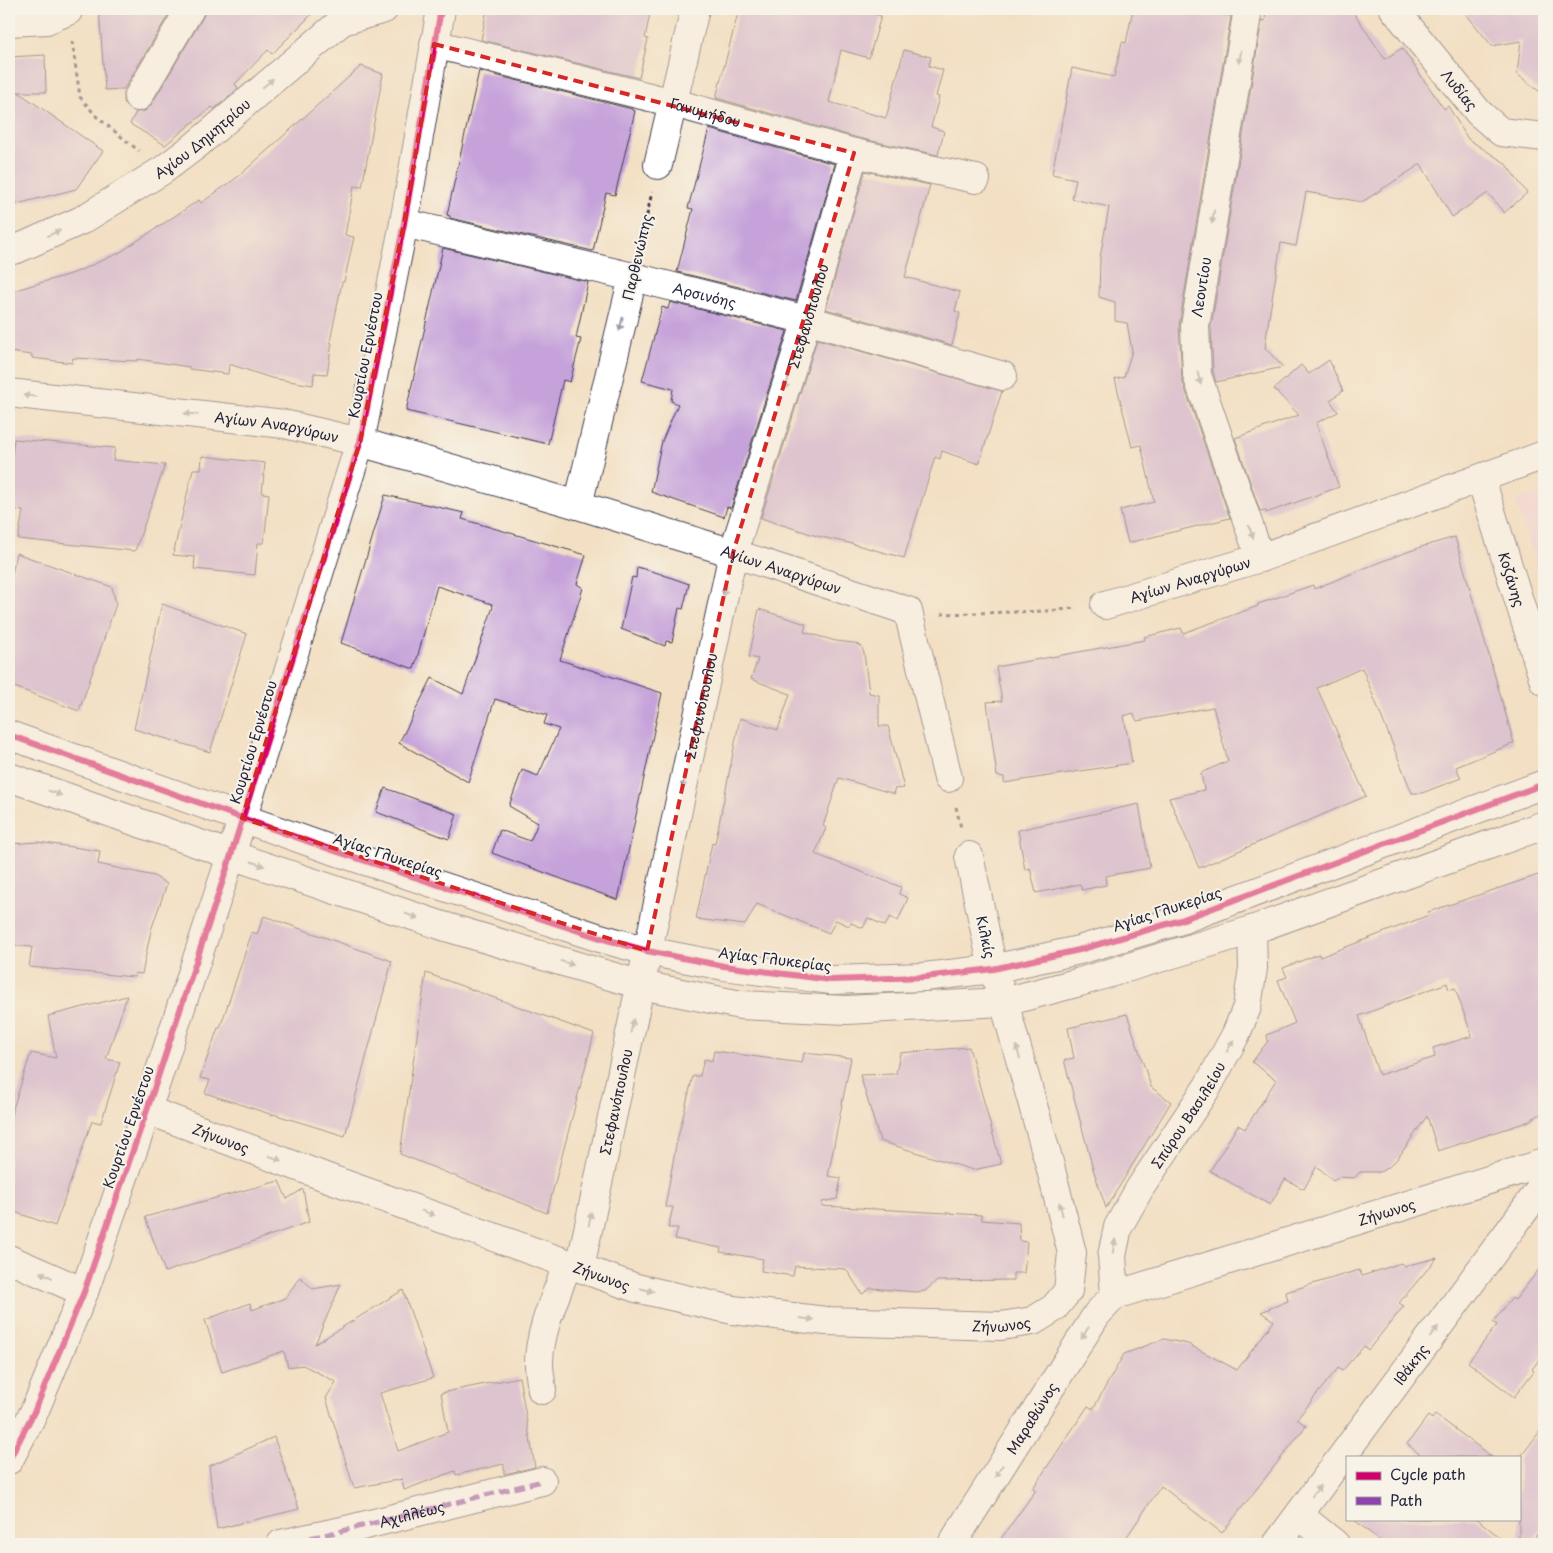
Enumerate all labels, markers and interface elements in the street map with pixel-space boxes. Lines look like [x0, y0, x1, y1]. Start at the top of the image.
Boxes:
one-way arrow [1235, 49, 1243, 65]
street label: Λυδίας [1437, 65, 1483, 115]
one-way arrow [262, 78, 275, 89]
street label: Γανυμήδου [668, 92, 743, 132]
street label: Αγίου Δημητρίου [150, 93, 255, 183]
one-way arrow [1209, 209, 1217, 225]
street label: Παρθενώπης [617, 212, 657, 302]
one-way arrow [47, 228, 61, 236]
street label: Λεοντίου [1186, 255, 1216, 319]
street label: Στεφανόπουλου [782, 261, 833, 371]
street label: Αρσινόης [671, 277, 738, 313]
street label: Κουρτίου Ερνέστου [342, 290, 388, 420]
one-way arrow [617, 317, 625, 332]
one-way arrow [1195, 370, 1203, 385]
one-way arrow [782, 376, 790, 391]
one-way arrow [21, 391, 37, 399]
street label: Αγίων Αναργύρων [214, 406, 341, 447]
one-way arrow [183, 409, 199, 417]
one-way arrow [1248, 524, 1255, 539]
street label: Αγίων Αναργύρων [718, 539, 844, 599]
street label: Κοζάνης [1494, 549, 1531, 609]
street label: Αγίων Αναργύρων [1127, 551, 1253, 607]
one-way arrow [721, 581, 729, 597]
street label: Στεφανόπουλου [679, 651, 722, 761]
street label: Κουρτίου Ερνέστου [224, 678, 282, 806]
one-way arrow [680, 774, 688, 790]
one-way arrow [47, 790, 62, 797]
street label: Αγίας Γλυκερίας [331, 827, 445, 883]
one-way arrow [250, 861, 265, 868]
street label: Αγίας Γλυκερίας [1110, 881, 1224, 937]
one-way arrow [404, 913, 419, 920]
street label: Κιλκίς [971, 914, 1001, 960]
street label: Αγίας Γλυκερίας [717, 942, 833, 976]
one-way arrow [560, 960, 575, 968]
one-way arrow [628, 1019, 636, 1034]
one-way arrow [1226, 1039, 1234, 1053]
one-way arrow [1014, 1044, 1022, 1059]
street label: Στεφανόπουλου [594, 1047, 637, 1157]
street label: Σπύρου Βασιλείου [1146, 1058, 1230, 1172]
street label: Κουρτίου Ερνέστου [97, 1063, 159, 1191]
street label: Ζήνωνος [190, 1118, 252, 1158]
one-way arrow [268, 1154, 283, 1162]
street label: Ζήνωνος [1355, 1193, 1418, 1230]
one-way arrow [1056, 1201, 1064, 1216]
one-way arrow [420, 1210, 435, 1217]
one-way arrow [586, 1212, 594, 1227]
one-way arrow [1111, 1238, 1119, 1254]
street label: Ζήνωνος [570, 1256, 633, 1296]
one-way arrow [39, 1271, 53, 1279]
one-way arrow [639, 1287, 655, 1295]
street label: Ζήνωνος [972, 1311, 1032, 1337]
one-way arrow [799, 1315, 815, 1323]
one-way arrow [1429, 1325, 1439, 1339]
one-way arrow [1080, 1326, 1090, 1339]
street label: Ιθάκης [1388, 1339, 1433, 1389]
street label: Μαραθώνος [1001, 1378, 1062, 1458]
legend [1346, 1456, 1520, 1520]
text: Cycle path [1390, 1462, 1466, 1485]
one-way arrow [994, 1464, 1003, 1477]
one-way arrow [1311, 1485, 1322, 1498]
text: Path [1390, 1488, 1422, 1511]
street label: Αχιλλέως [377, 1495, 446, 1532]

